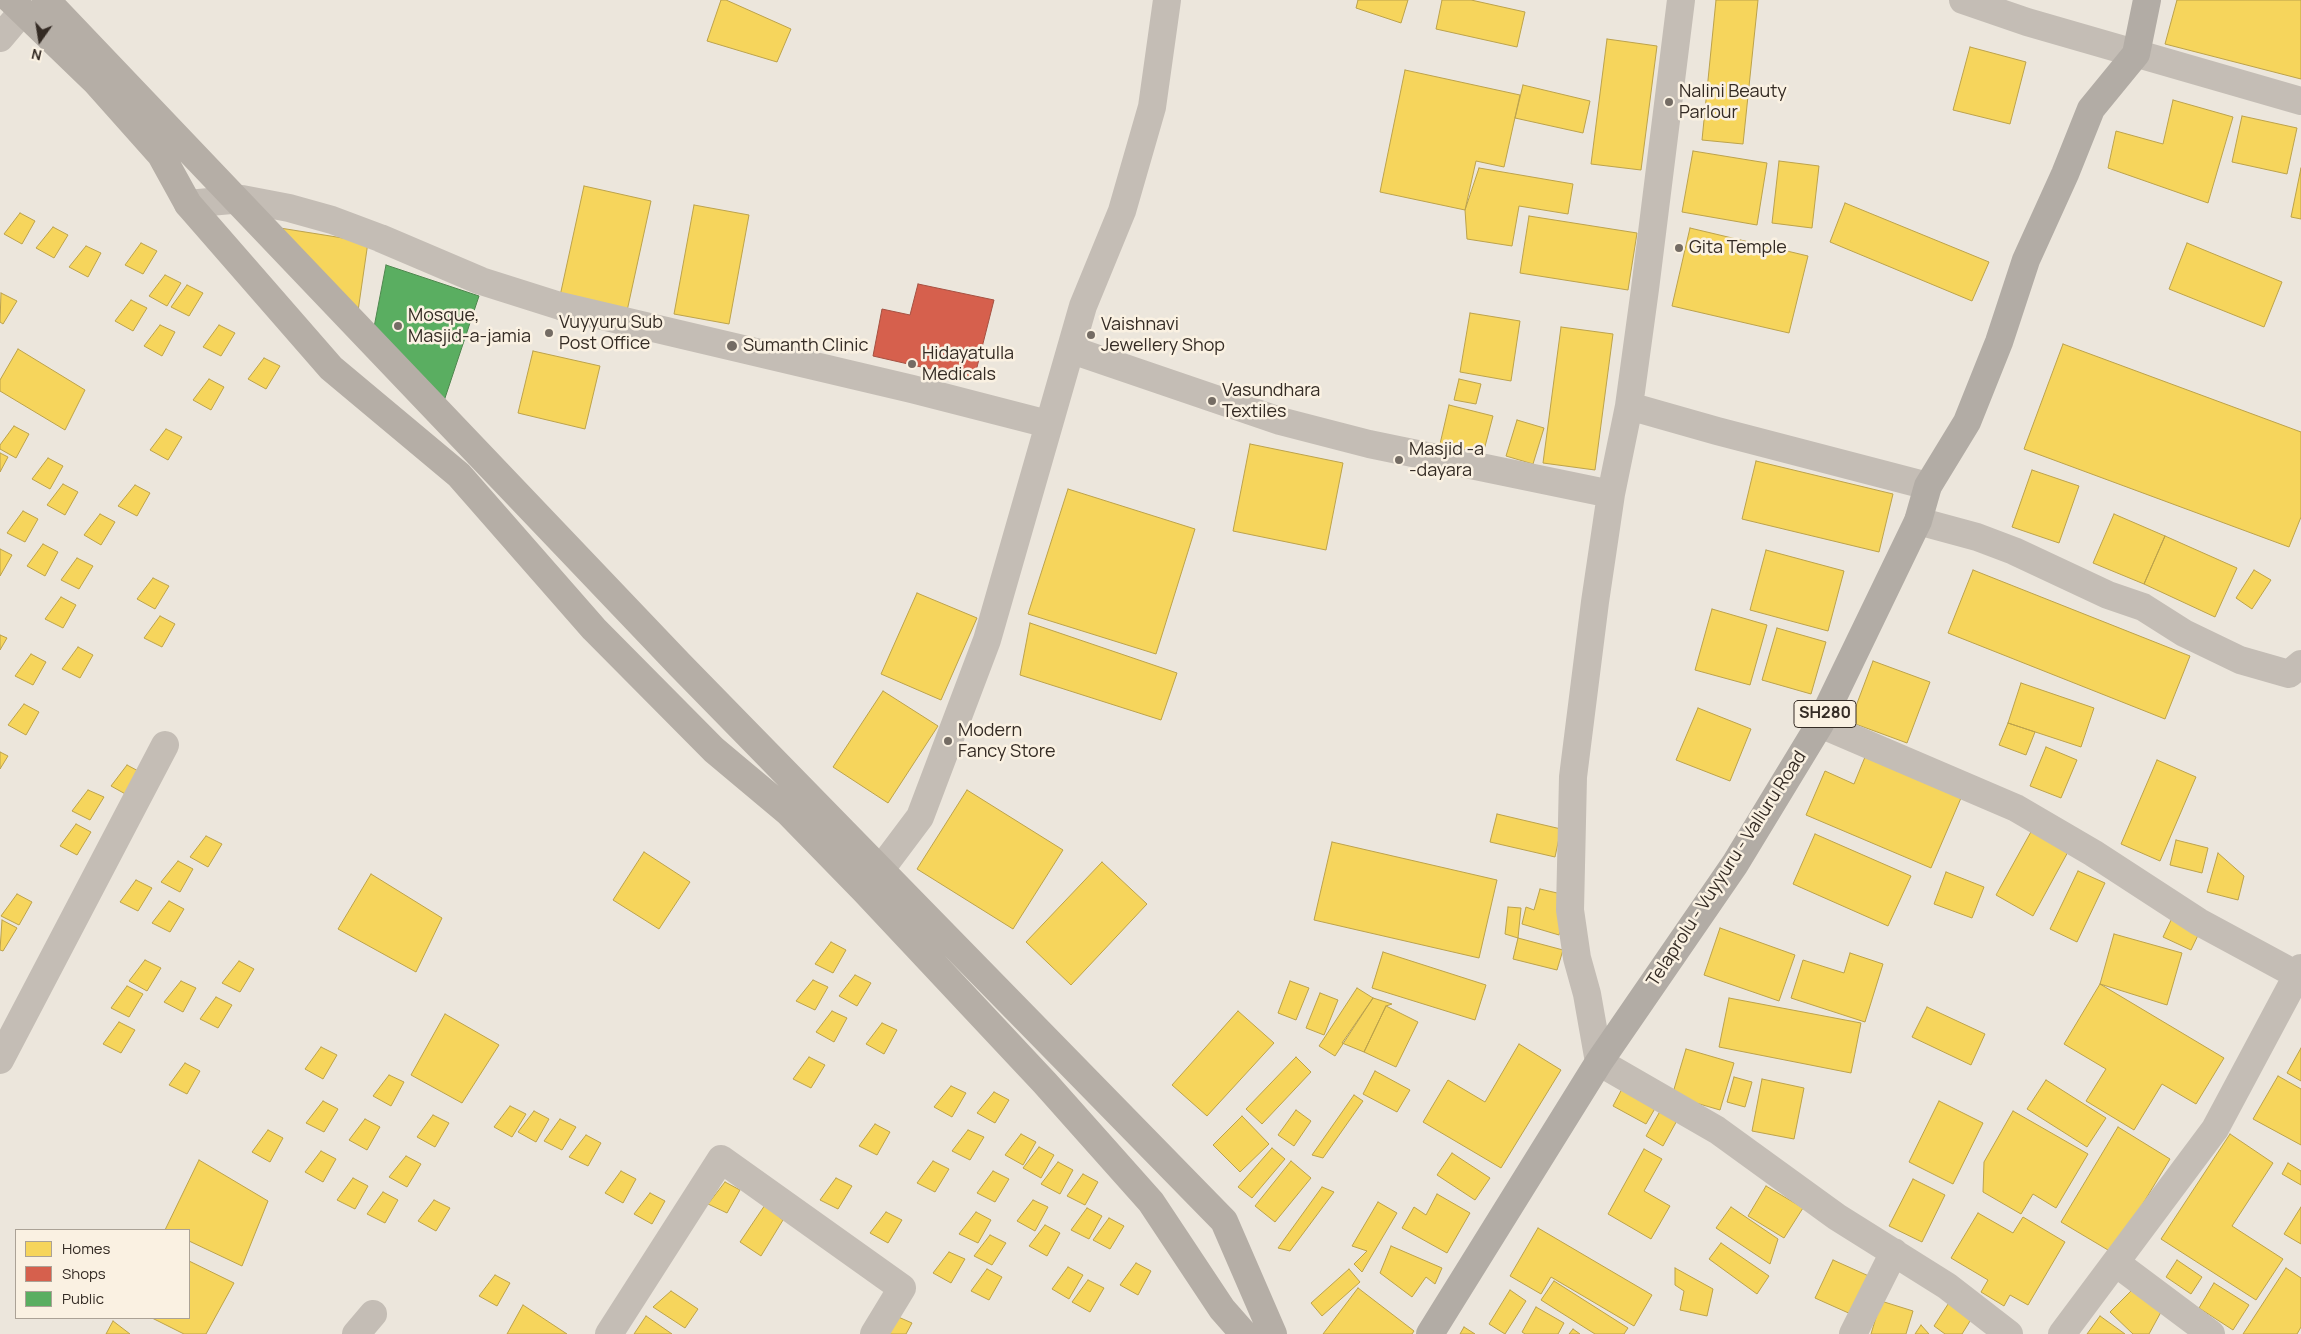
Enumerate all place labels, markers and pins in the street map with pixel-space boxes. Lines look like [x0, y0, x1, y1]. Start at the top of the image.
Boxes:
place label: Nalini Beauty Parlour [1679, 81, 1787, 124]
marker: Nalini Beauty Parlour [1663, 96, 1675, 108]
place label: Gita Temple [1689, 237, 1787, 259]
marker: Gita Temple [1673, 242, 1685, 254]
place label: Mosque, Masjid-a-jamia [408, 305, 531, 348]
place label: Vuyyuru Sub Post Office [559, 312, 663, 354]
place label: Vaishnavi Jewellery Shop [1101, 314, 1225, 356]
marker: Mosque, Masjid-a-jamia [392, 320, 404, 332]
marker: Vuyyuru Sub Post Office [543, 327, 555, 339]
marker: Vaishnavi Jewellery Shop [1085, 329, 1097, 341]
place label: Sumanth Clinic [743, 335, 868, 357]
marker: Sumanth Clinic [725, 339, 739, 353]
place label: Hidayatulla Medicals [922, 343, 1014, 386]
marker: Hidayatulla Medicals [906, 358, 918, 370]
place label: Vasundhara Textiles [1222, 380, 1320, 422]
marker: Vasundhara Textiles [1206, 395, 1218, 407]
place label: Masjid -a -dayara [1409, 439, 1484, 482]
marker: Masjid -a -dayara [1393, 454, 1405, 466]
place label: Modern Fancy Store [958, 720, 1055, 762]
marker: Modern Fancy Store [942, 735, 954, 747]

